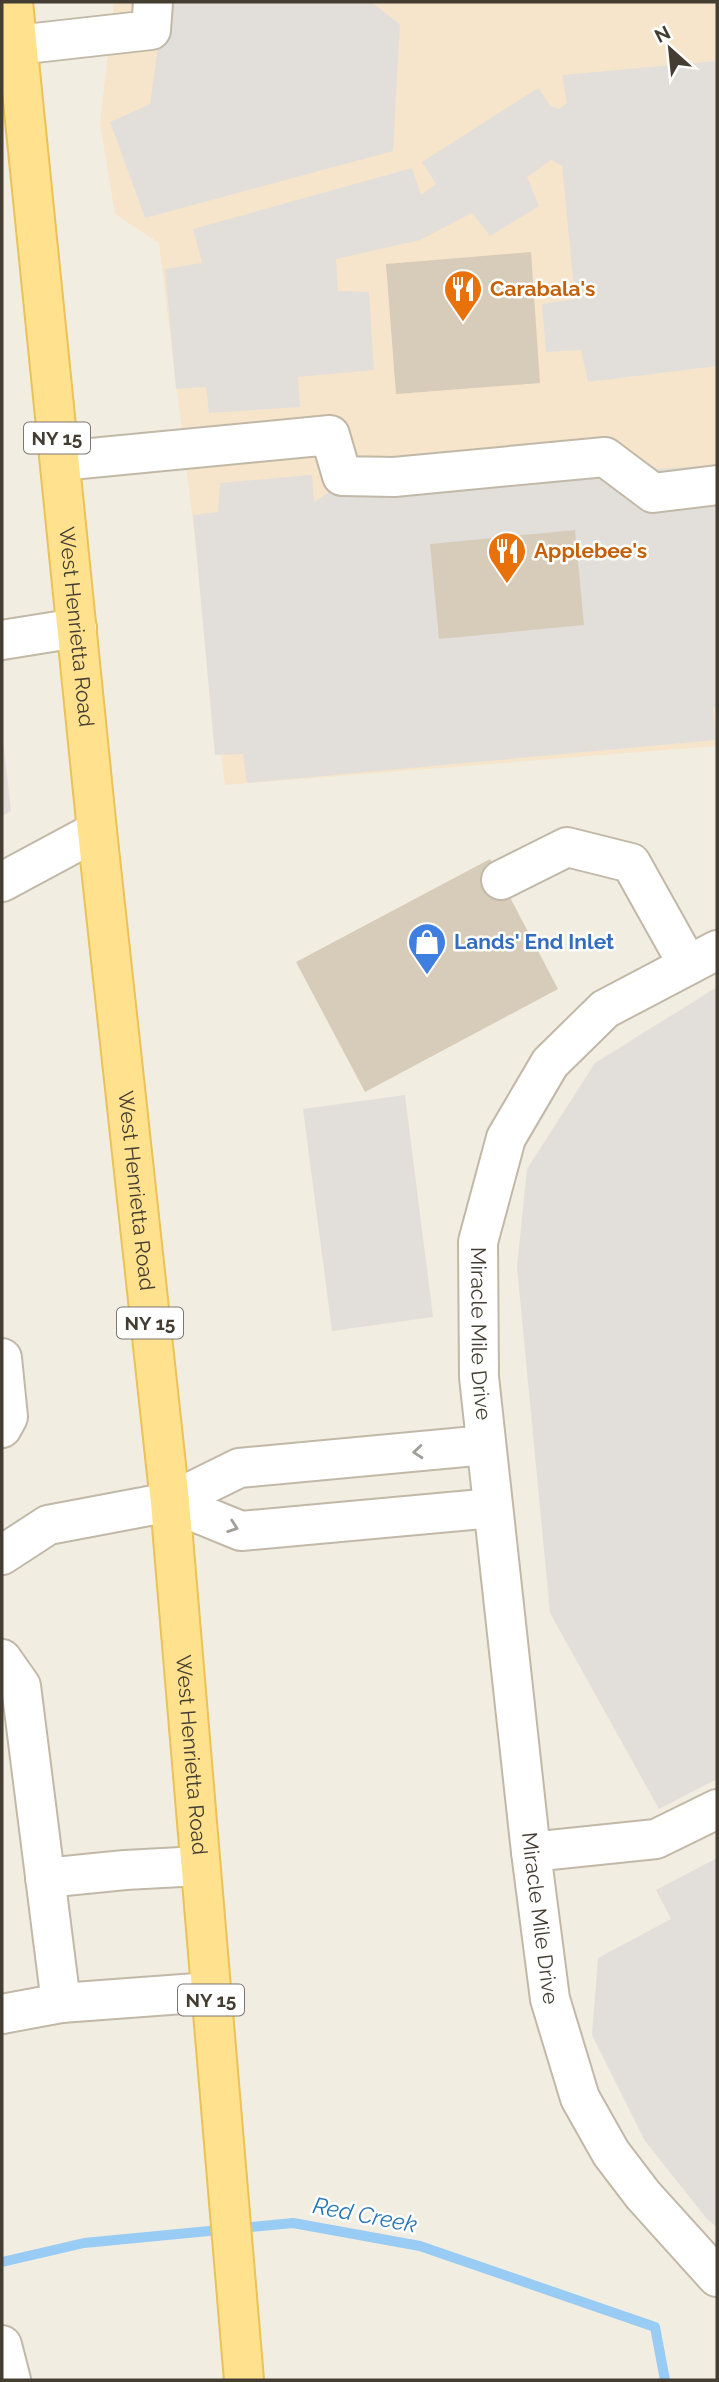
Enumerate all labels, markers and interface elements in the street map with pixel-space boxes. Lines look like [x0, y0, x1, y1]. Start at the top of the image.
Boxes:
north arrow [635, 14, 705, 84]
text: N [651, 21, 674, 47]
restaurant icon: Carabala's [442, 268, 484, 323]
place label: Carabala's [490, 276, 595, 301]
road number: NY 15 [24, 422, 90, 453]
street label: West Henrietta Road [54, 526, 99, 728]
restaurant icon: Applebee's [486, 530, 528, 585]
place label: Applebee's [534, 538, 647, 563]
shop icon: Lands' End Inlet [406, 921, 448, 976]
place label: Lands' End Inlet [454, 929, 614, 954]
street label: West Henrietta Road [113, 1089, 160, 1292]
street label: Miracle Mile Drive [466, 1247, 497, 1421]
road number: NY 15 [117, 1308, 183, 1338]
one-way arrow [412, 1444, 424, 1459]
one-way arrow [226, 1519, 238, 1533]
street label: West Henrietta Road [171, 1654, 213, 1856]
street label: Miracle Mile Drive [517, 1831, 564, 2006]
road number: NY 15 [178, 1984, 244, 2016]
water label: Red Creek [311, 2191, 419, 2238]

